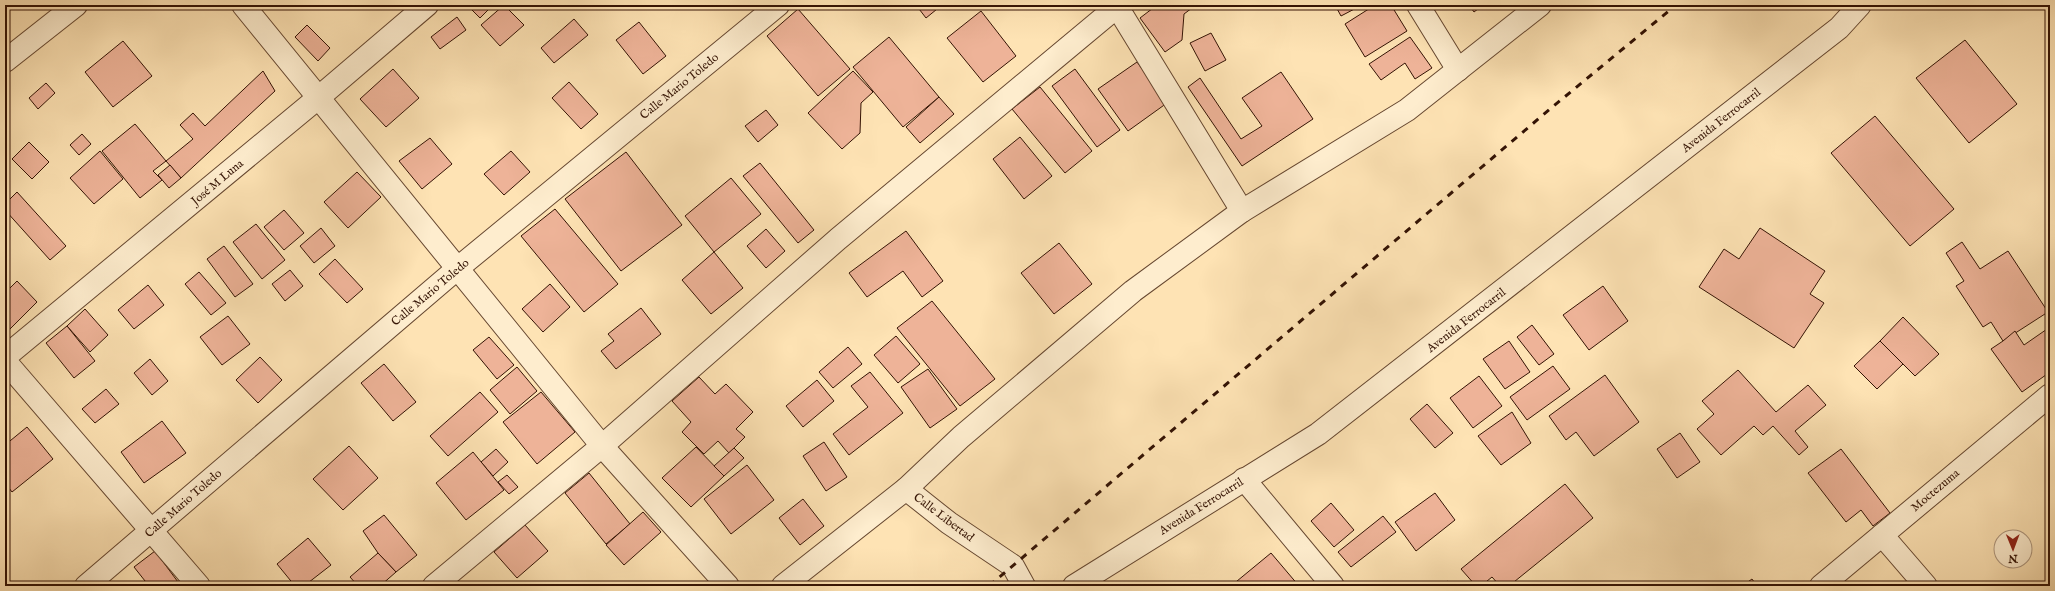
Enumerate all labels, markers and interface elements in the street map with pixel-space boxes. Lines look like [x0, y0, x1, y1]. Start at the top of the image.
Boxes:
street label: Calle Mario Toledo [637, 50, 722, 123]
street label: Avenida Ferrocarril [1678, 84, 1764, 157]
street label: José M Luna [187, 156, 248, 211]
street label: Calle Mario Toledo [388, 255, 473, 329]
street label: Avenida Ferrocarril [1423, 284, 1509, 357]
street label: Calle Mario Toledo [142, 465, 225, 541]
street label: Moctezuma [1908, 465, 1963, 515]
street label: Avenida Ferrocarril [1156, 474, 1247, 539]
street label: Calle Libertad [910, 490, 977, 545]
north arrow [1993, 529, 2033, 569]
text: N [2008, 551, 2019, 565]

